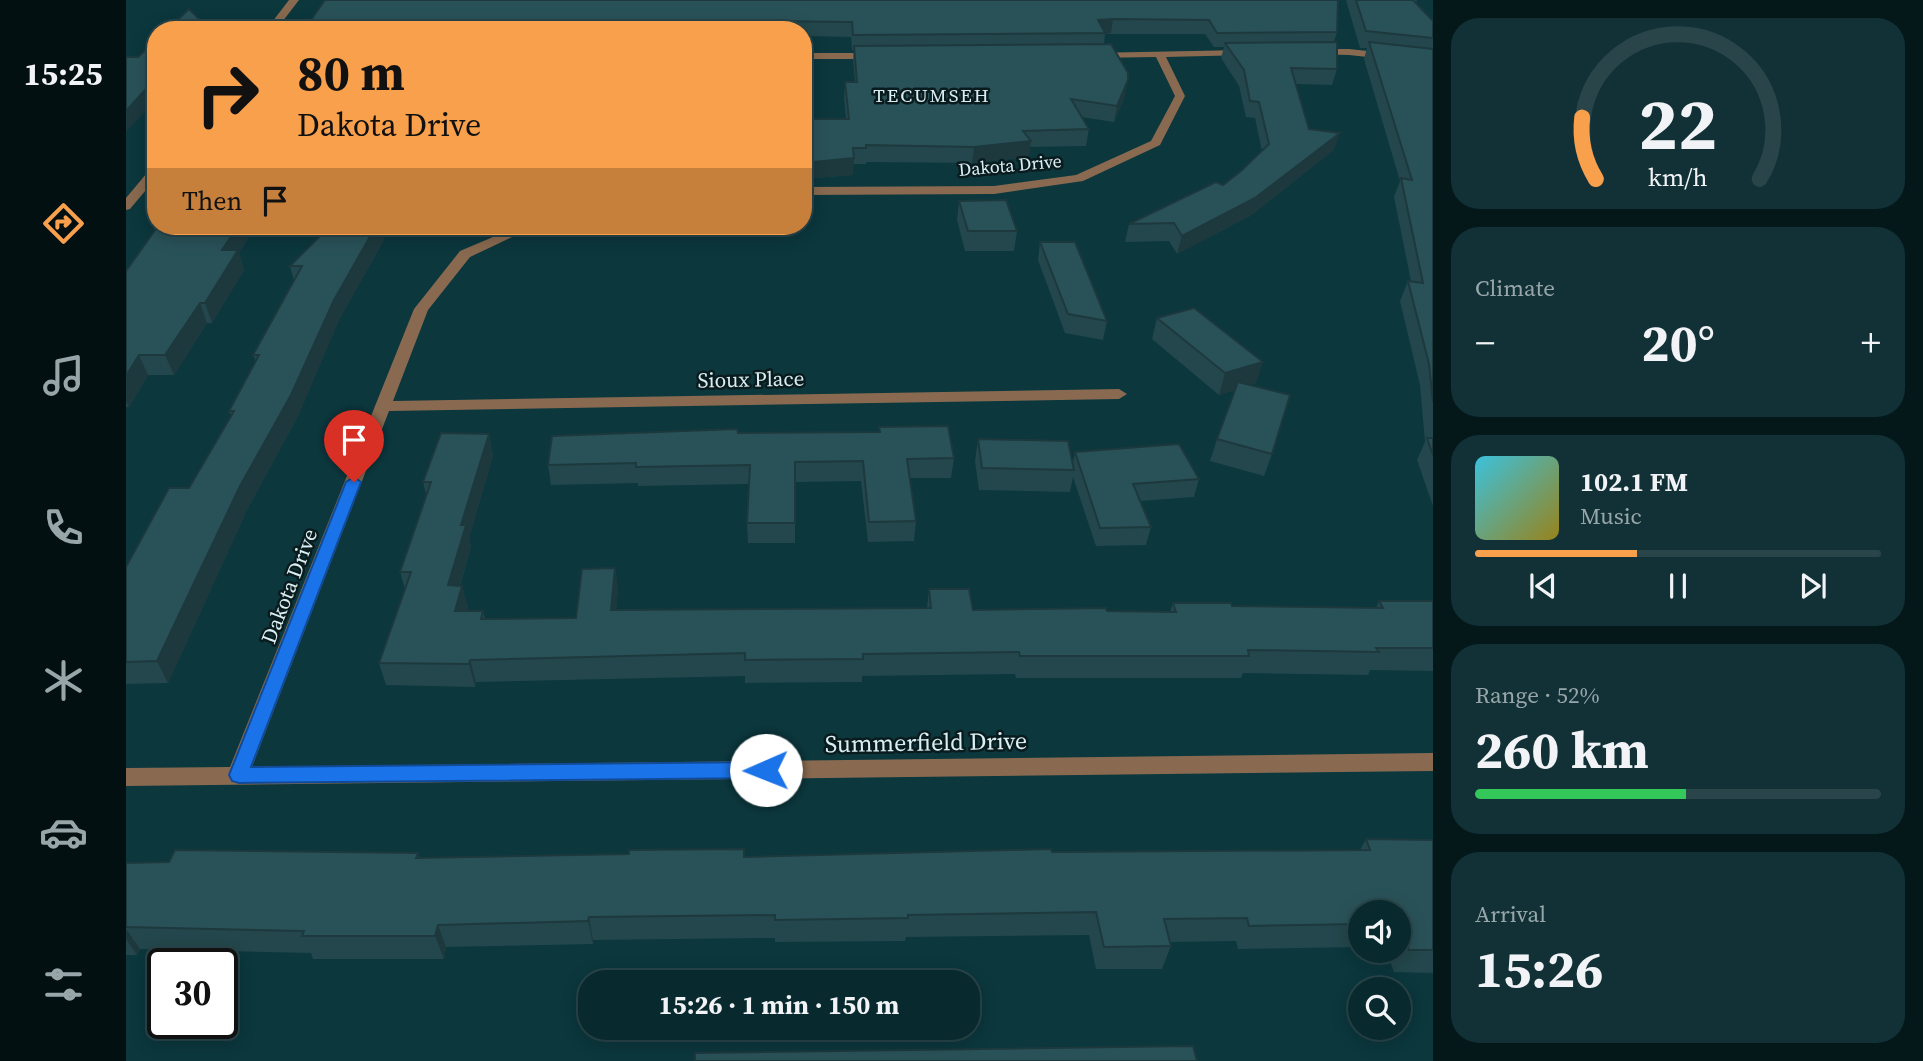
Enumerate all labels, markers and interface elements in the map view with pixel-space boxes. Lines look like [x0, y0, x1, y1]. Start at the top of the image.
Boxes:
text: 80 m [297, 39, 405, 106]
icon: right [182, 49, 273, 140]
text: 15:25 [24, 52, 102, 96]
text: 22 [1639, 75, 1717, 174]
district label: TECUMSEH [873, 82, 991, 108]
text: Dakota Drive [297, 103, 481, 147]
street label: Dakota Drive [957, 148, 1063, 182]
text: km/h [1648, 160, 1708, 194]
icon: arrive [256, 182, 294, 220]
text: Then [182, 183, 242, 219]
icon: directions [39, 199, 88, 248]
text: Climate [1475, 272, 1555, 304]
text: 20° [1641, 307, 1715, 378]
text: − [1475, 317, 1495, 369]
text: + [1861, 317, 1881, 369]
icon: music [39, 351, 88, 400]
street label: Sioux Place [697, 364, 805, 394]
pin [324, 410, 384, 482]
icon: arrive [335, 421, 373, 459]
text: 102.1 FM [1580, 464, 1688, 500]
text: Music [1580, 500, 1642, 532]
icon: phone [39, 503, 88, 552]
street label: Dakota Drive [254, 524, 324, 648]
icon: previous [1524, 567, 1562, 605]
icon: pause [1659, 567, 1697, 605]
icon: next [1794, 567, 1832, 605]
icon: climate [39, 656, 88, 705]
text: Range · 52% [1475, 679, 1600, 711]
text: 260 km [1475, 714, 1649, 785]
street label: Summerfield Drive [824, 724, 1028, 760]
position arrow [729, 733, 803, 807]
icon: car [39, 808, 88, 857]
text: Arrival [1475, 898, 1546, 930]
map controls [1348, 900, 1411, 1040]
button: sound [1348, 900, 1411, 963]
text: 15:26 [1475, 933, 1603, 1004]
speed limit sign: 30 [147, 948, 238, 1039]
icon: filters [39, 960, 88, 1009]
button: search [1348, 977, 1411, 1040]
text: 15:26 · 1 min · 150 m [659, 987, 899, 1023]

